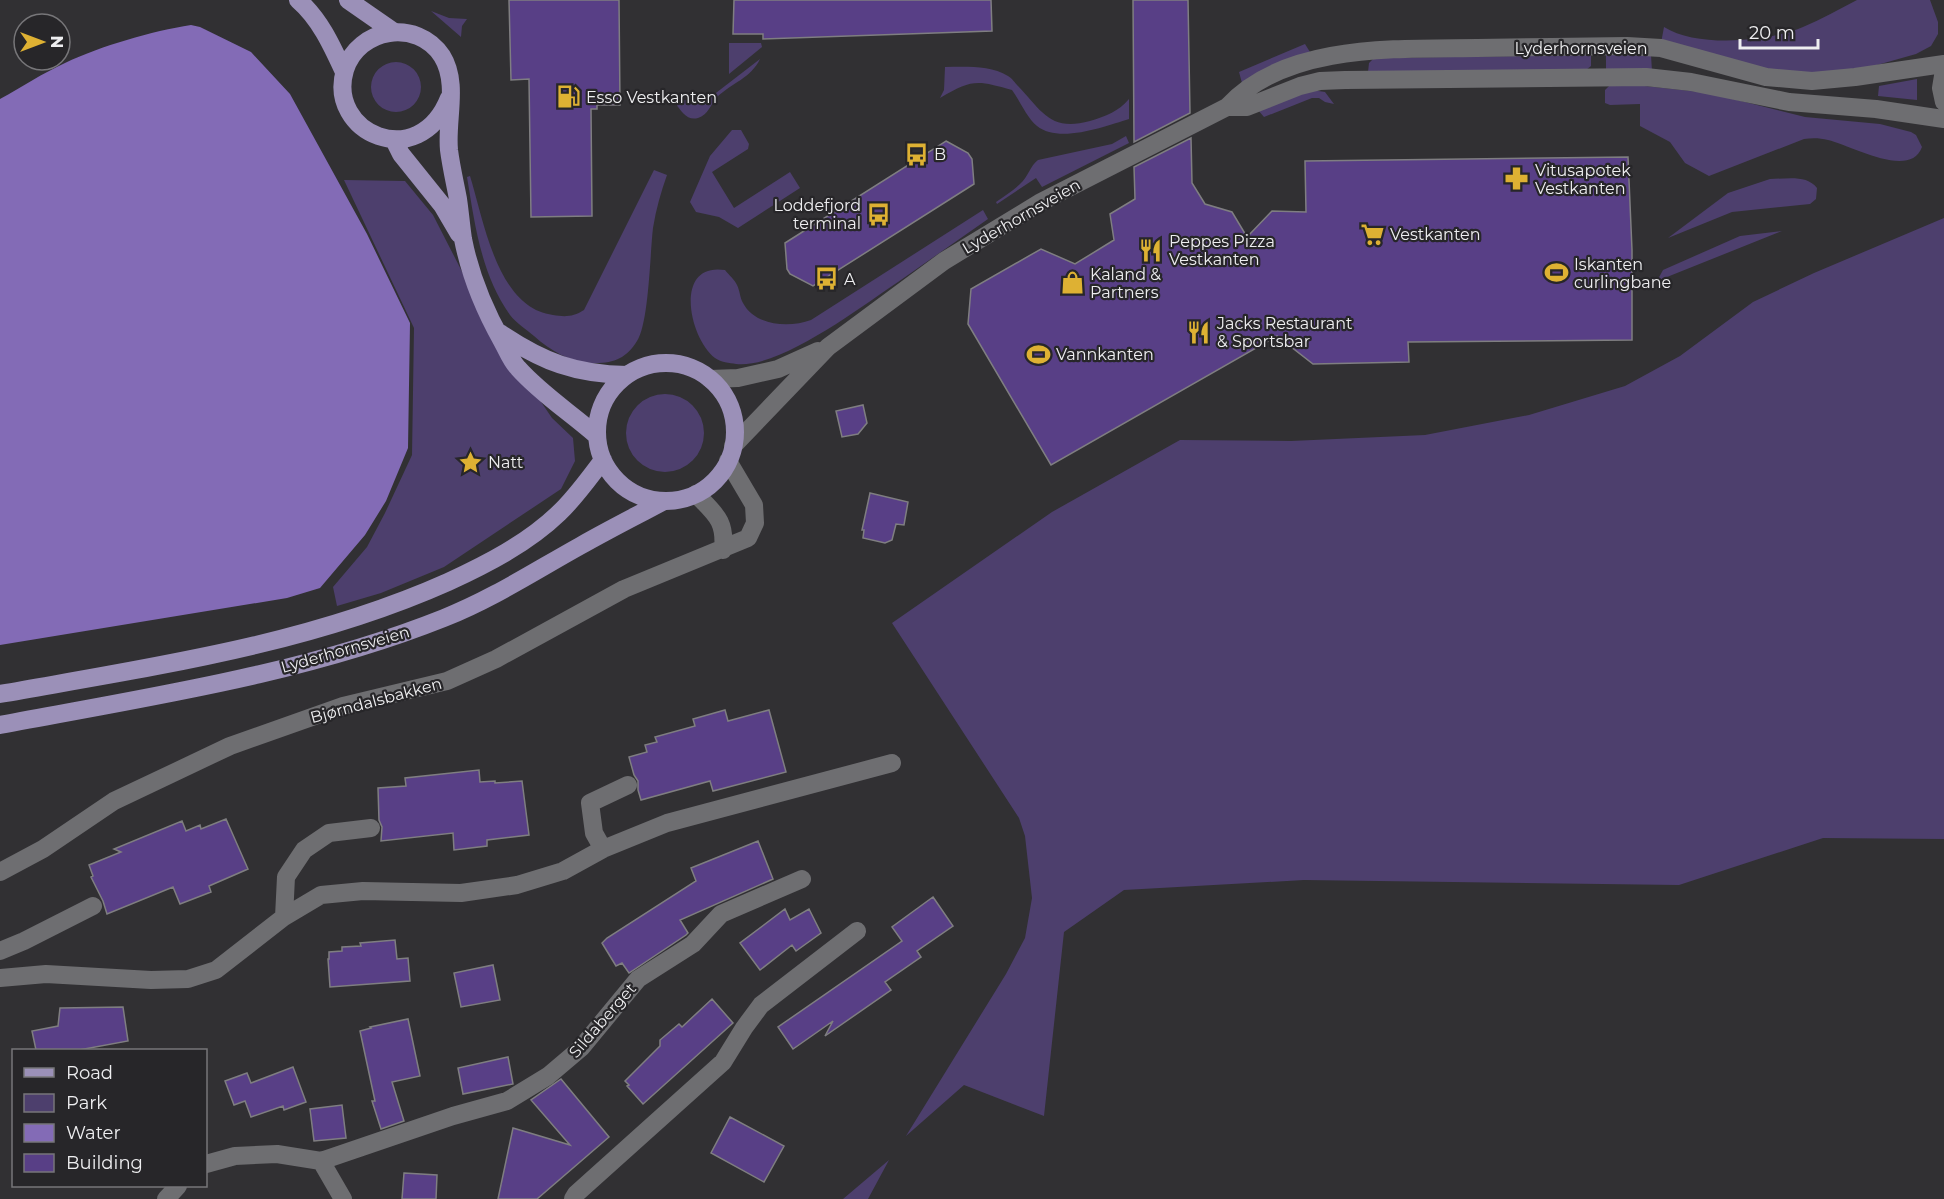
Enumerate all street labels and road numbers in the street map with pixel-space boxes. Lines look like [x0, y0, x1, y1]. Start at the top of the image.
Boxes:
street label: Lyderhornsveien [1514, 39, 1648, 58]
street label: Lyderhornsveien [959, 175, 1084, 258]
street label: Lyderhornsveien [279, 622, 412, 677]
street label: Bjørndalsbakken [308, 674, 444, 727]
street label: Sildaberget [565, 979, 640, 1062]

